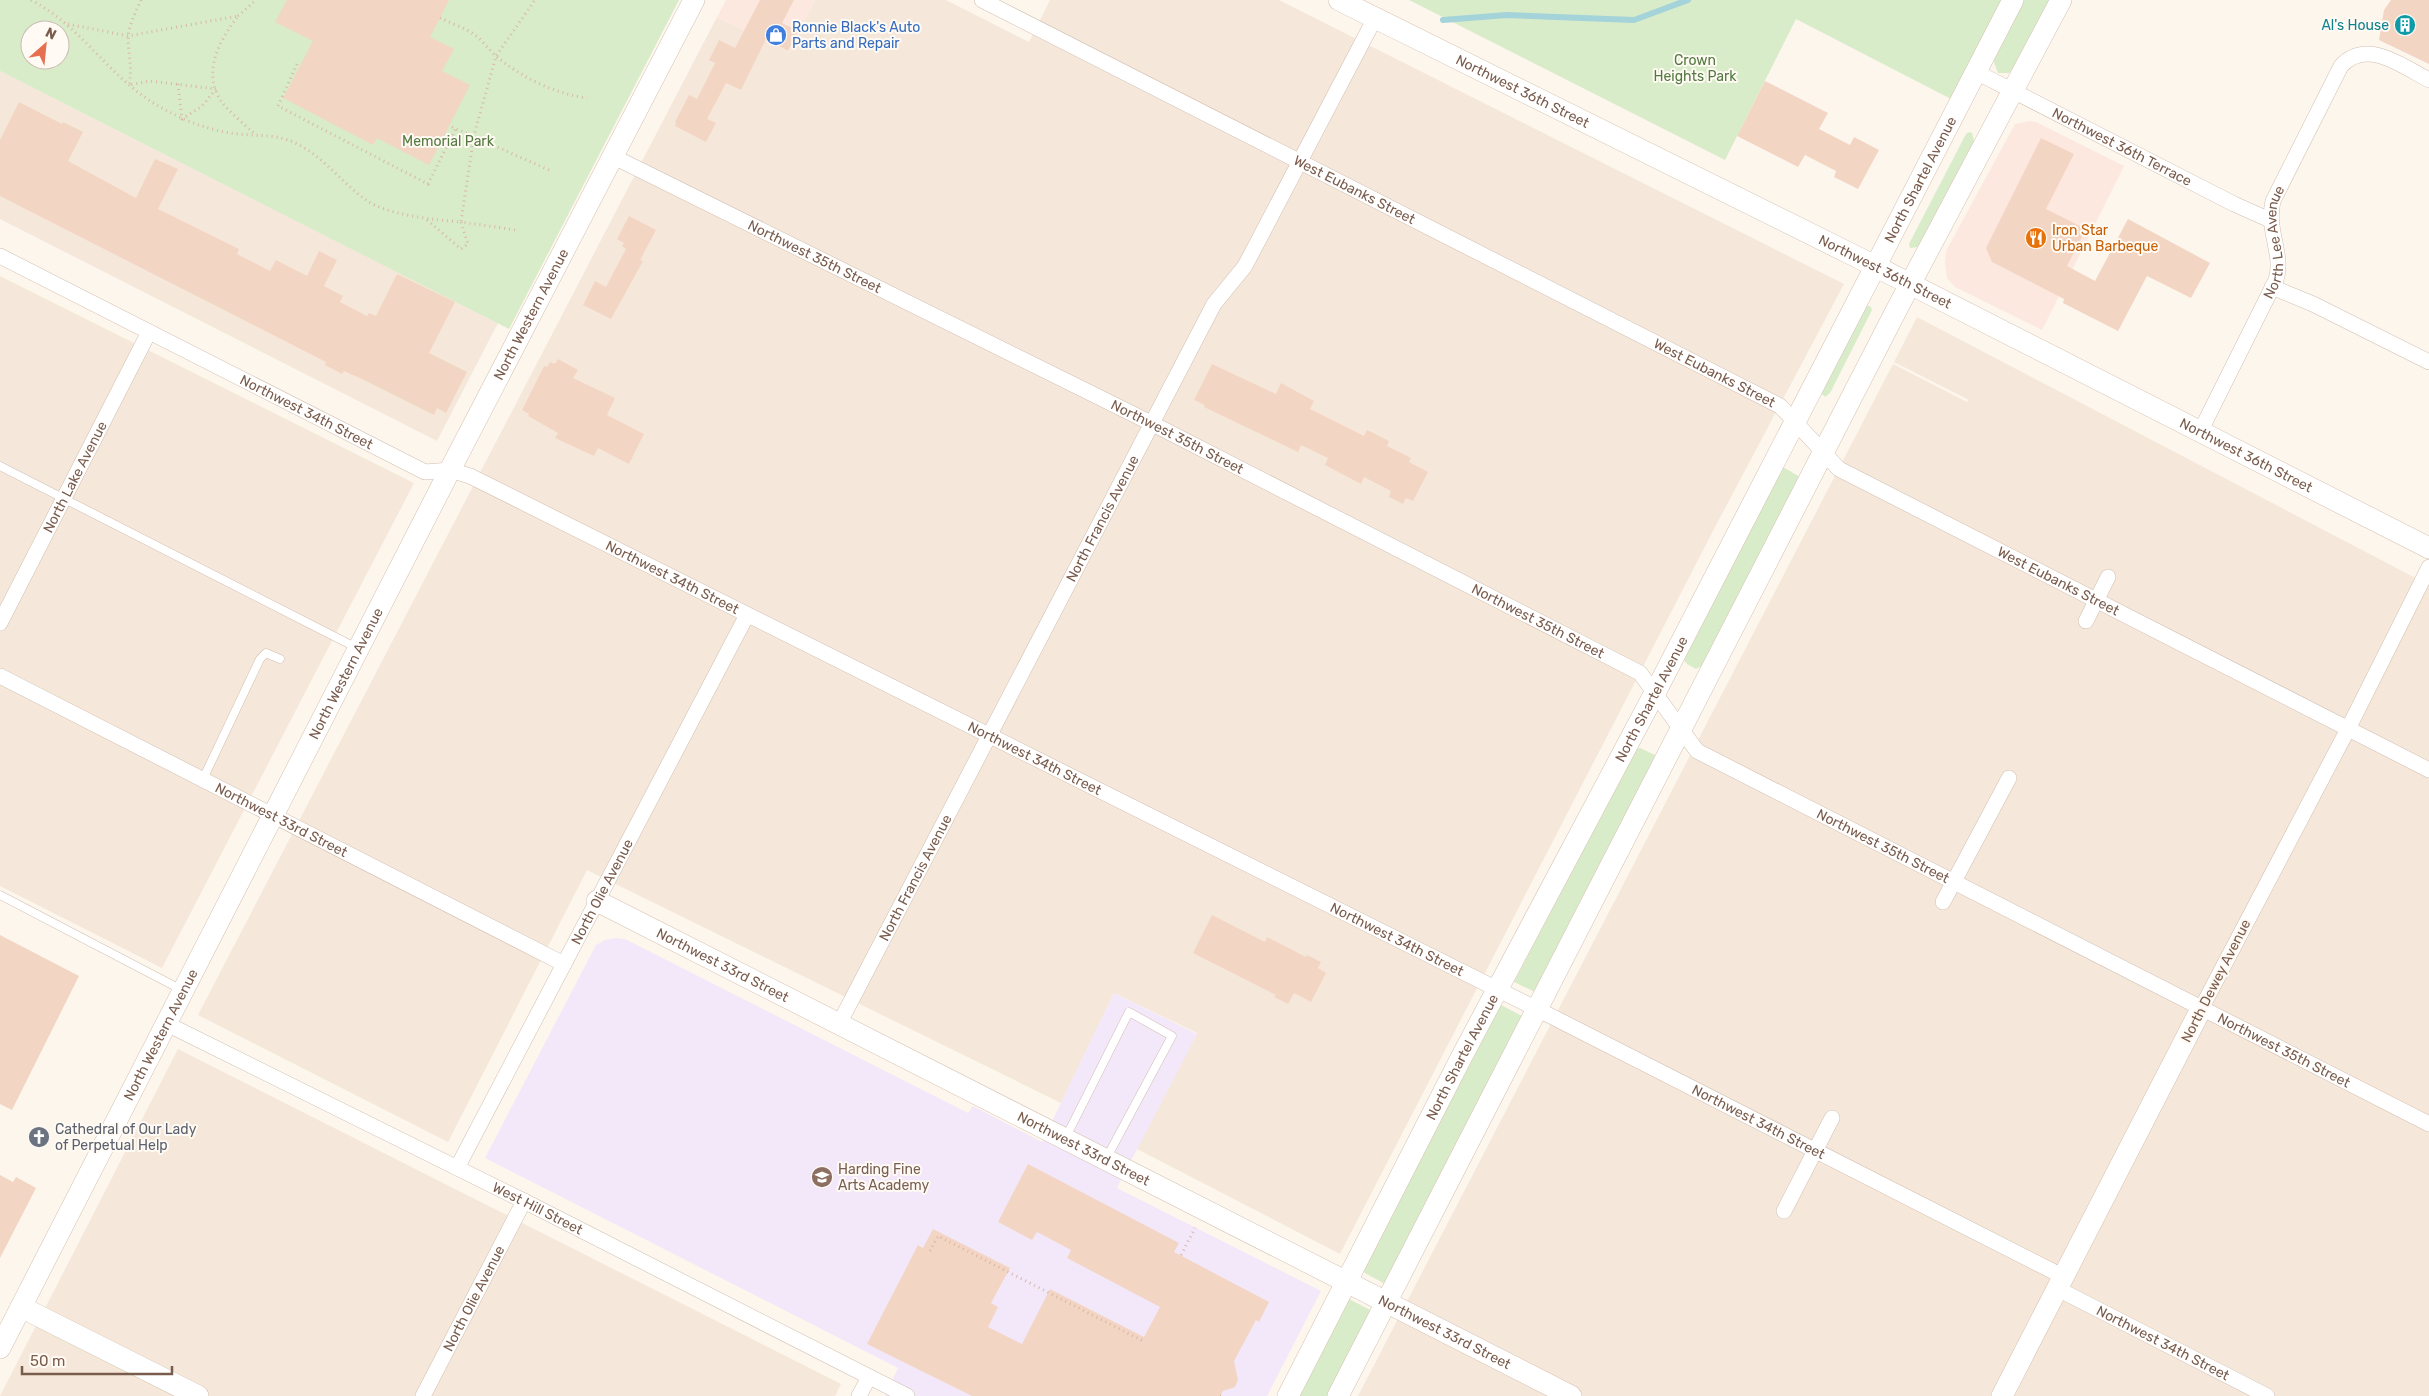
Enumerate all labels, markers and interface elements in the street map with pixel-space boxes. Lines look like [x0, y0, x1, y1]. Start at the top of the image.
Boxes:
building icon: Al's House [2393, 13, 2417, 37]
place label: Al's House [2321, 17, 2389, 34]
place label: Ronnie Black's Auto Parts and Repair [792, 19, 920, 52]
north arrow [20, 20, 70, 70]
shop icon: Ronnie Black's Auto Parts and Repair [764, 23, 788, 47]
text: N [42, 24, 59, 44]
street label: Northwest 36th Street [1453, 51, 1593, 132]
park label: Crown Heights Park [1653, 52, 1737, 85]
street label: Northwest 36th Terrace [2049, 104, 2195, 190]
street label: North Shartel Avenue [1881, 113, 1960, 245]
park label: Memorial Park [402, 133, 495, 150]
street label: West Eubanks Street [1291, 151, 1419, 228]
street label: North Lee Avenue [2259, 182, 2288, 302]
street label: Northwest 35th Street [745, 216, 885, 297]
place label: Iron Star Urban Barbeque [2052, 222, 2158, 255]
restaurant icon: Iron Star Urban Barbeque [2024, 226, 2048, 250]
street label: Northwest 36th Street [1816, 231, 1955, 312]
street label: North Western Avenue [490, 246, 572, 383]
street label: West Eubanks Street [1651, 335, 1779, 411]
street label: Northwest 34th Street [237, 371, 377, 453]
street label: Northwest 35th Street [1108, 396, 1247, 478]
street label: Northwest 36th Street [2177, 414, 2316, 496]
street label: North Lake Avenue [39, 418, 110, 536]
street label: North Francis Avenue [1062, 452, 1142, 585]
street label: Northwest 34th Street [603, 537, 742, 618]
street label: West Eubanks Street [1995, 543, 2123, 619]
street label: Northwest 35th Street [1469, 580, 1608, 662]
street label: North Western Avenue [305, 605, 387, 742]
street label: North Shartel Avenue [1611, 633, 1691, 765]
street label: Northwest 34th Street [965, 718, 1105, 799]
street label: Northwest 33rd Street [212, 779, 351, 861]
street label: Northwest 35th Street [1814, 805, 1953, 887]
street label: North Francis Avenue [875, 811, 955, 944]
street label: North Olie Avenue [567, 836, 637, 947]
street label: Northwest 34th Street [1327, 899, 1467, 980]
street label: North Dewey Avenue [2178, 916, 2254, 1045]
street label: Northwest 33rd Street [654, 924, 792, 1006]
street label: North Western Avenue [120, 966, 201, 1103]
street label: North Shartel Avenue [1422, 991, 1502, 1123]
street label: Northwest 35th Street [2215, 1009, 2354, 1091]
street label: Northwest 34th Street [1689, 1081, 1828, 1163]
street label: Northwest 33rd Street [1015, 1108, 1153, 1189]
place label: Cathedral of Our Lady of Perpetual Help [55, 1121, 197, 1154]
church icon: Cathedral of Our Lady of Perpetual Help [27, 1125, 51, 1149]
place label: Harding Fine Arts Academy [838, 1161, 930, 1194]
school or university icon: Harding Fine Arts Academy [810, 1165, 834, 1189]
street label: West Hill Street [490, 1178, 586, 1238]
street label: North Olie Avenue [439, 1242, 508, 1354]
street label: Northwest 33rd Street [1376, 1291, 1514, 1373]
street label: Northwest 34th Street [2094, 1302, 2233, 1384]
scale bar [22, 1344, 172, 1376]
text: 50 m [30, 1352, 65, 1370]

